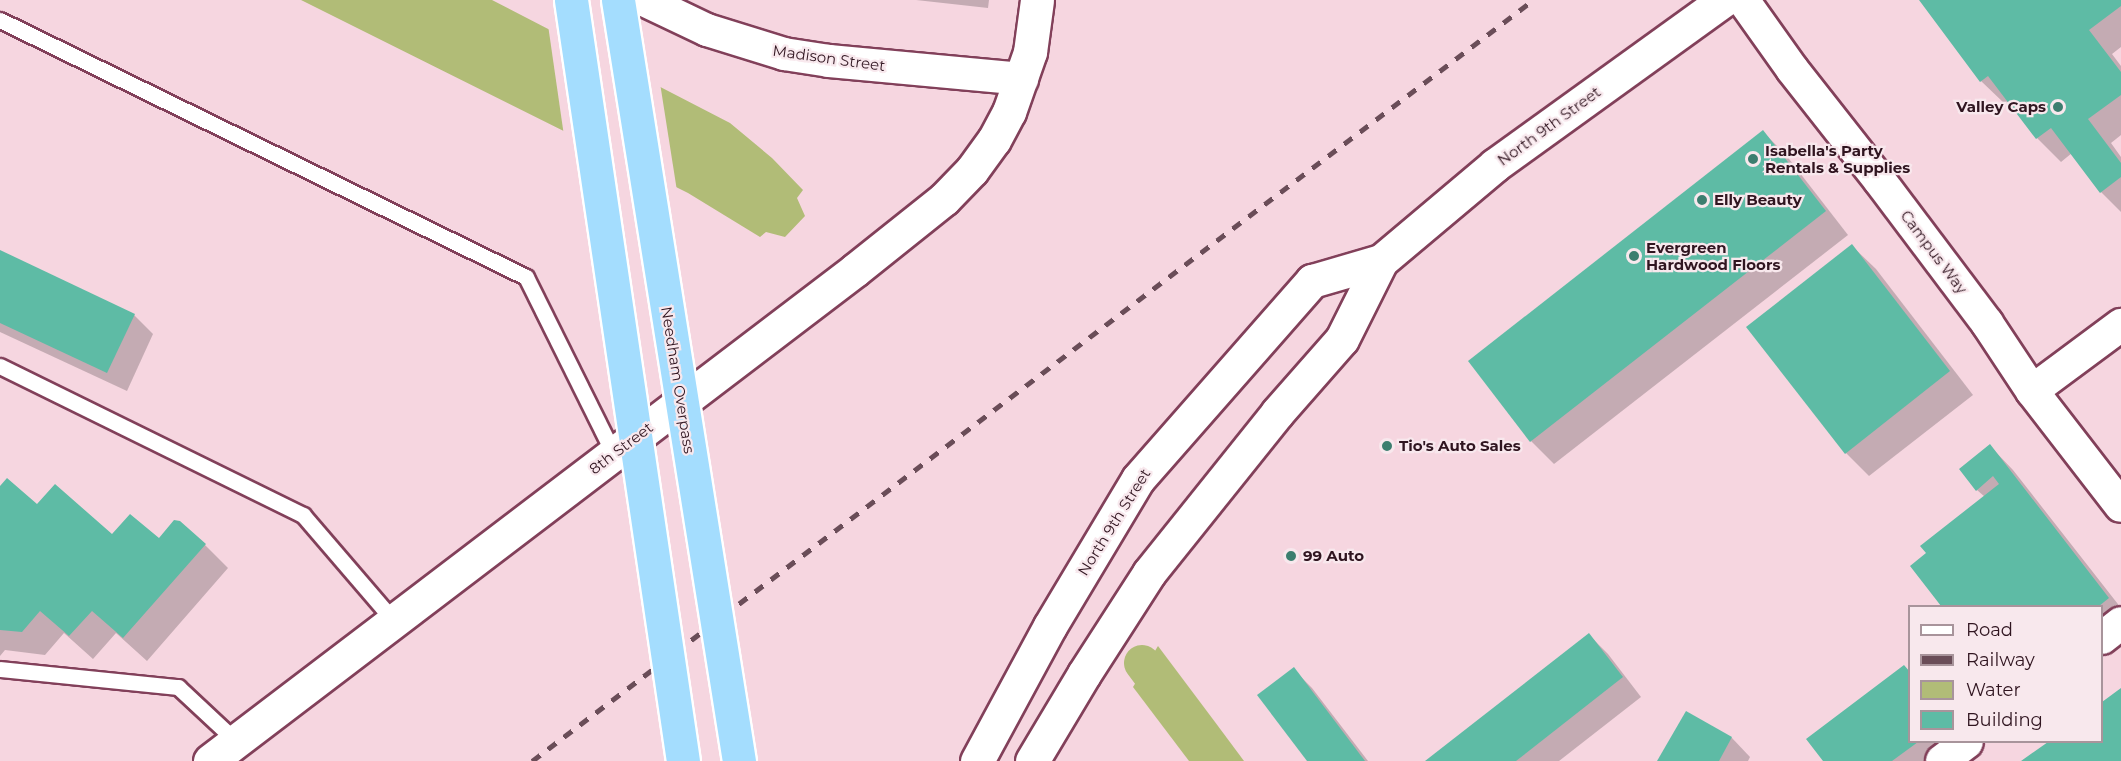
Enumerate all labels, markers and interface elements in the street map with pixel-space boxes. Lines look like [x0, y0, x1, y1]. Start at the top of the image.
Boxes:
street label: Madison Street [772, 41, 886, 75]
street label: North 9th Street [1494, 83, 1604, 169]
place label: Valley Caps [1956, 98, 2046, 116]
marker: Valley Caps [2051, 100, 2065, 114]
place label: Isabella's Party Rentals & Supplies [1765, 141, 1910, 176]
marker: Isabella's Party Rentals & Supplies [1746, 152, 1760, 166]
place label: Elly Beauty [1714, 191, 1802, 209]
marker: Elly Beauty [1695, 193, 1709, 207]
street label: Campus Way [1897, 207, 1971, 297]
place label: Evergreen Hardwood Floors [1646, 238, 1780, 273]
marker: Evergreen Hardwood Floors [1627, 249, 1641, 263]
street label: Needham Overpass [658, 305, 698, 455]
street label: 8th Street [586, 418, 656, 478]
place label: Tio's Auto Sales [1399, 437, 1521, 455]
marker: Tio's Auto Sales [1380, 439, 1394, 453]
street label: North 9th Street [1074, 465, 1154, 579]
place label: 99 Auto [1303, 547, 1364, 565]
marker: 99 Auto [1284, 549, 1298, 563]
legend [1908, 605, 2103, 743]
text: Road [1966, 619, 2013, 641]
text: Railway [1966, 649, 2035, 671]
text: Water [1966, 679, 2021, 701]
text: Building [1966, 709, 2043, 731]

